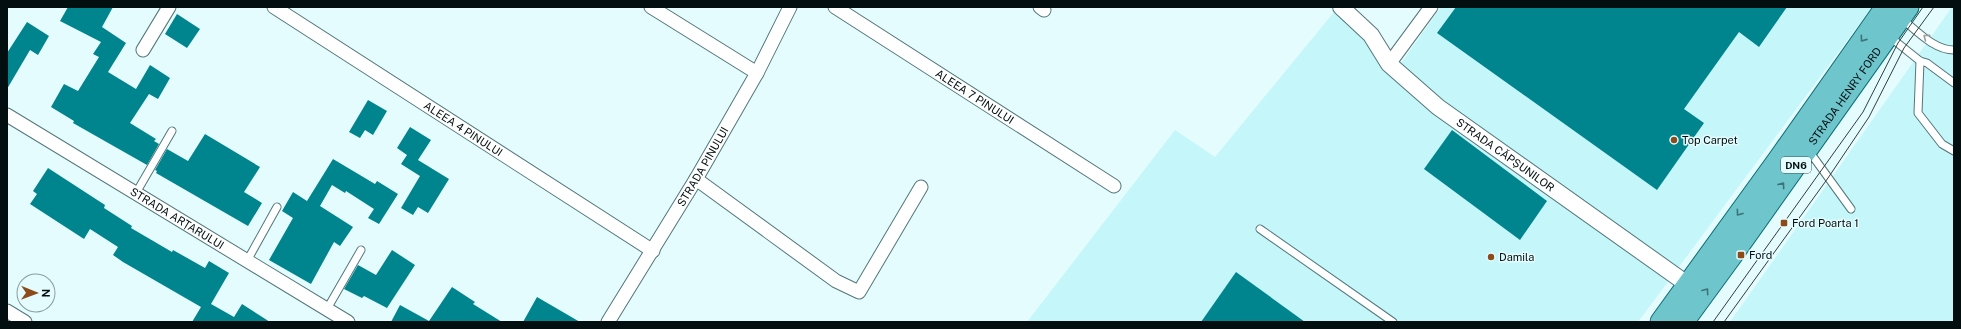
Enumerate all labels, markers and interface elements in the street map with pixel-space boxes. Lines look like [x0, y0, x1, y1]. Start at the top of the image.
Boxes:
one-way arrow [1860, 35, 1868, 42]
one-way arrow [1923, 35, 1930, 42]
street label: STRADA HENRY FORD [1806, 45, 1884, 147]
street label: ALEEA 7 PINULUI [933, 67, 1016, 126]
street label: ALEEA 4 PINULUI [422, 99, 505, 158]
street label: STRADA CĂPȘUNILOR [1454, 116, 1557, 194]
street label: STRADA PINULUI [675, 125, 731, 208]
place label: Top Carpet [1682, 134, 1738, 146]
marker: Top Carpet [1669, 135, 1679, 145]
road number: DN6 [1781, 157, 1811, 173]
one-way arrow [1777, 183, 1784, 190]
street label: STRADA ARȚARULUI [128, 185, 226, 251]
one-way arrow [1737, 209, 1744, 216]
place label: Ford Poarta 1 [1792, 217, 1859, 229]
marker: Ford Poarta 1 [1779, 218, 1789, 228]
place label: Ford [1749, 249, 1772, 261]
marker: Ford [1736, 250, 1746, 260]
place label: Damila [1499, 251, 1534, 263]
marker: Damila [1486, 252, 1496, 262]
north arrow [16, 273, 56, 313]
one-way arrow [1701, 288, 1708, 295]
text: N [40, 289, 52, 298]

